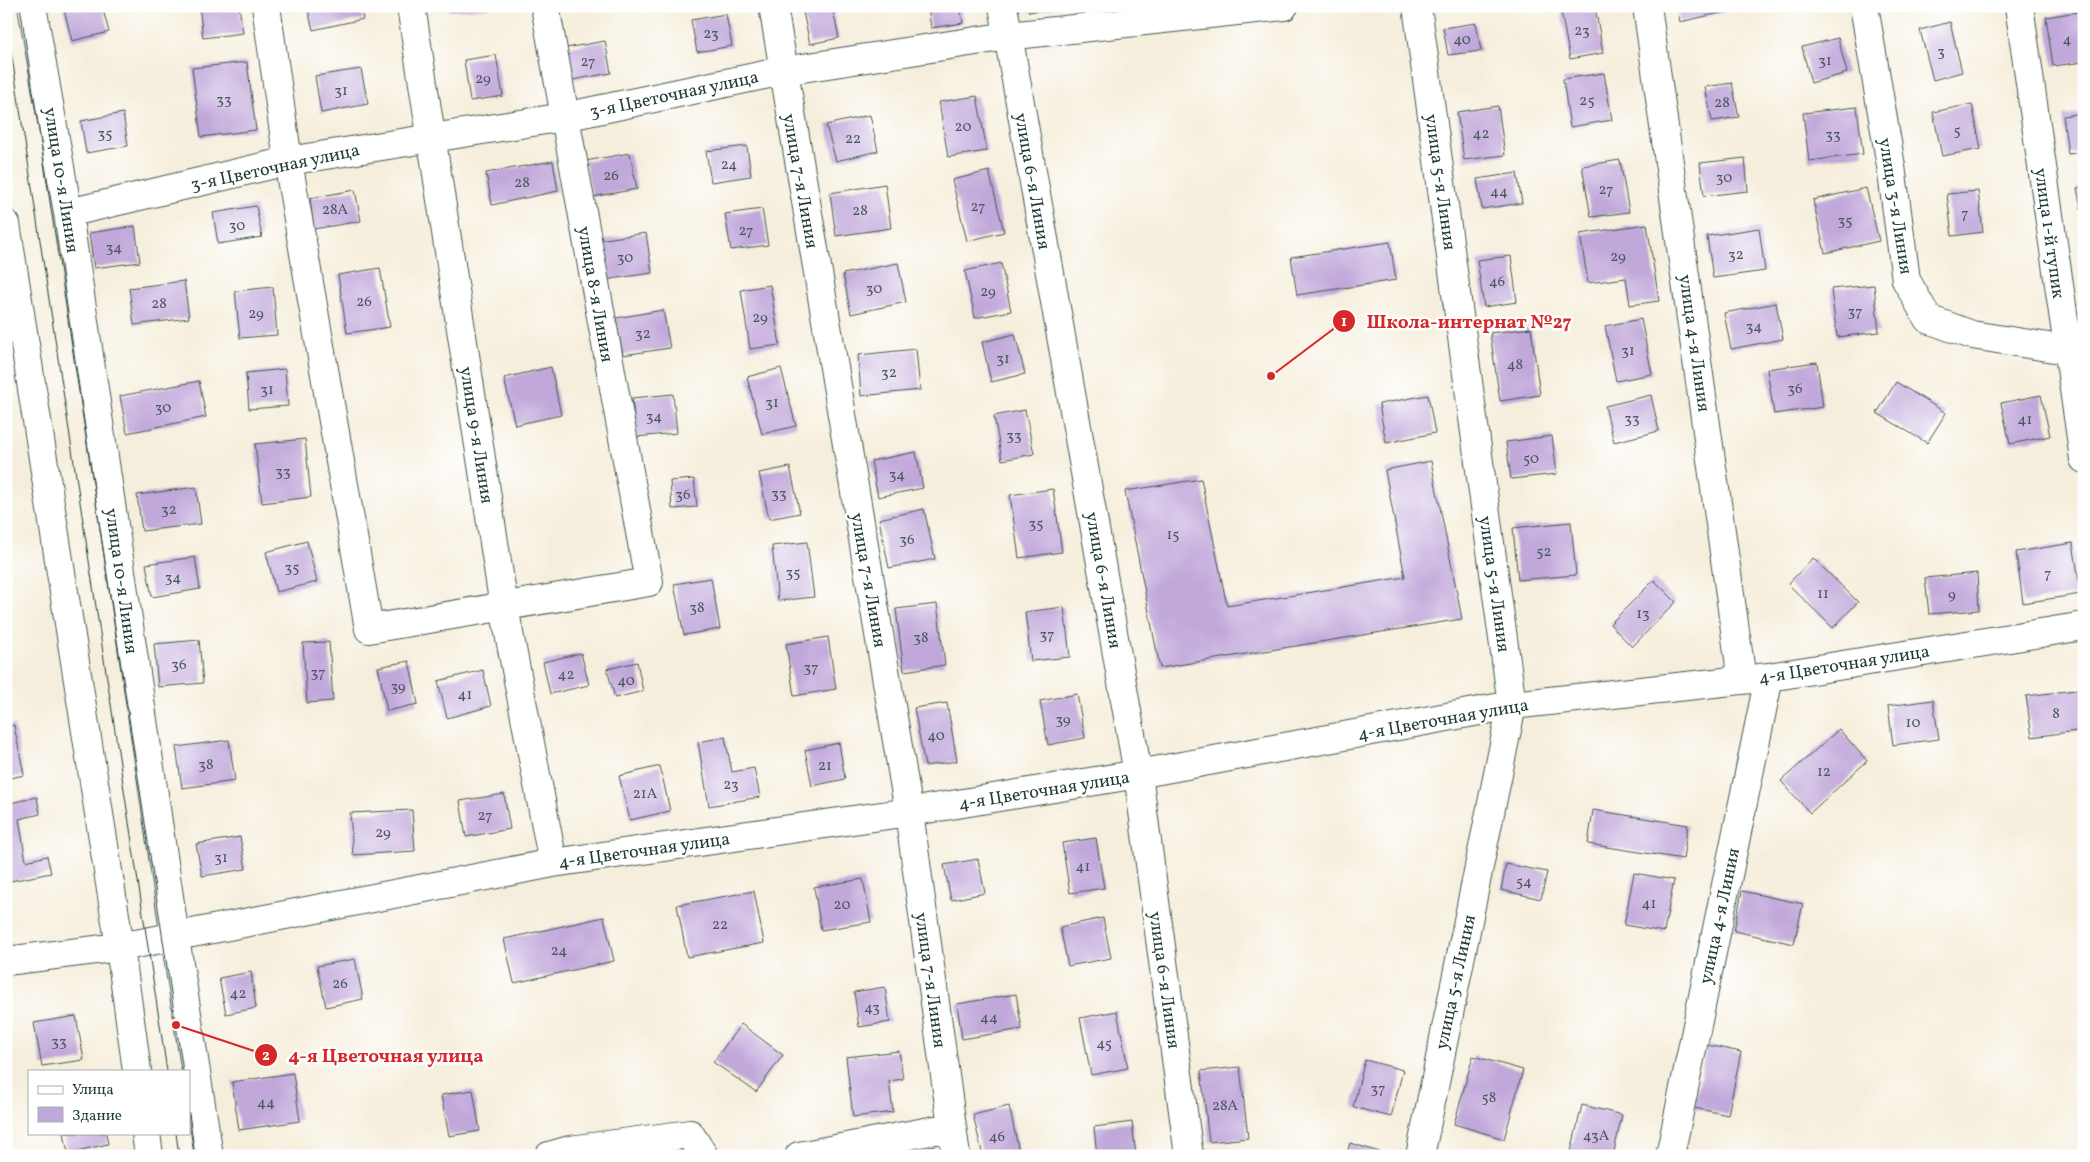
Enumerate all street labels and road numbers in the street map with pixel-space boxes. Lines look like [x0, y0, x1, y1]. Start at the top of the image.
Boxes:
street label: 3-я Цветочная улица [587, 65, 761, 126]
street label: улица 10-я Линия [37, 106, 84, 255]
street label: улица 6-я Линия [1007, 111, 1056, 252]
street label: улица 7-я Линия [775, 112, 824, 251]
street label: улица 5-я Линия [1418, 112, 1461, 252]
street label: улица 3-я Линия [1871, 136, 1918, 276]
street label: 3-я Цветочная улица [188, 138, 362, 199]
street label: улица 1-й тупик [2027, 166, 2070, 301]
street label: улица 8-я Линия [570, 224, 619, 364]
street label: улица 4-я Линия [1671, 273, 1716, 414]
street label: улица 9-я Линия [452, 365, 499, 506]
street label: улица 10-я Линия [98, 507, 143, 656]
street label: улица 6-я Линия [1078, 510, 1127, 651]
street label: улица 7-я Линия [843, 511, 892, 650]
street label: улица 5-я Линия [1472, 514, 1515, 654]
street label: 4-я Цветочная улица [1757, 640, 1932, 691]
street label: 4-я Цветочная улица [1356, 693, 1531, 748]
street label: 4-я Цветочная улица [957, 766, 1132, 817]
street label: 4-я Цветочная улица [557, 827, 732, 876]
street label: улица 4-я Линия [1694, 846, 1747, 987]
street label: улица 6-я Линия [1142, 910, 1186, 1050]
street label: улица 7-я Линия [908, 911, 951, 1050]
street label: улица 5-я Линия [1430, 913, 1483, 1052]

